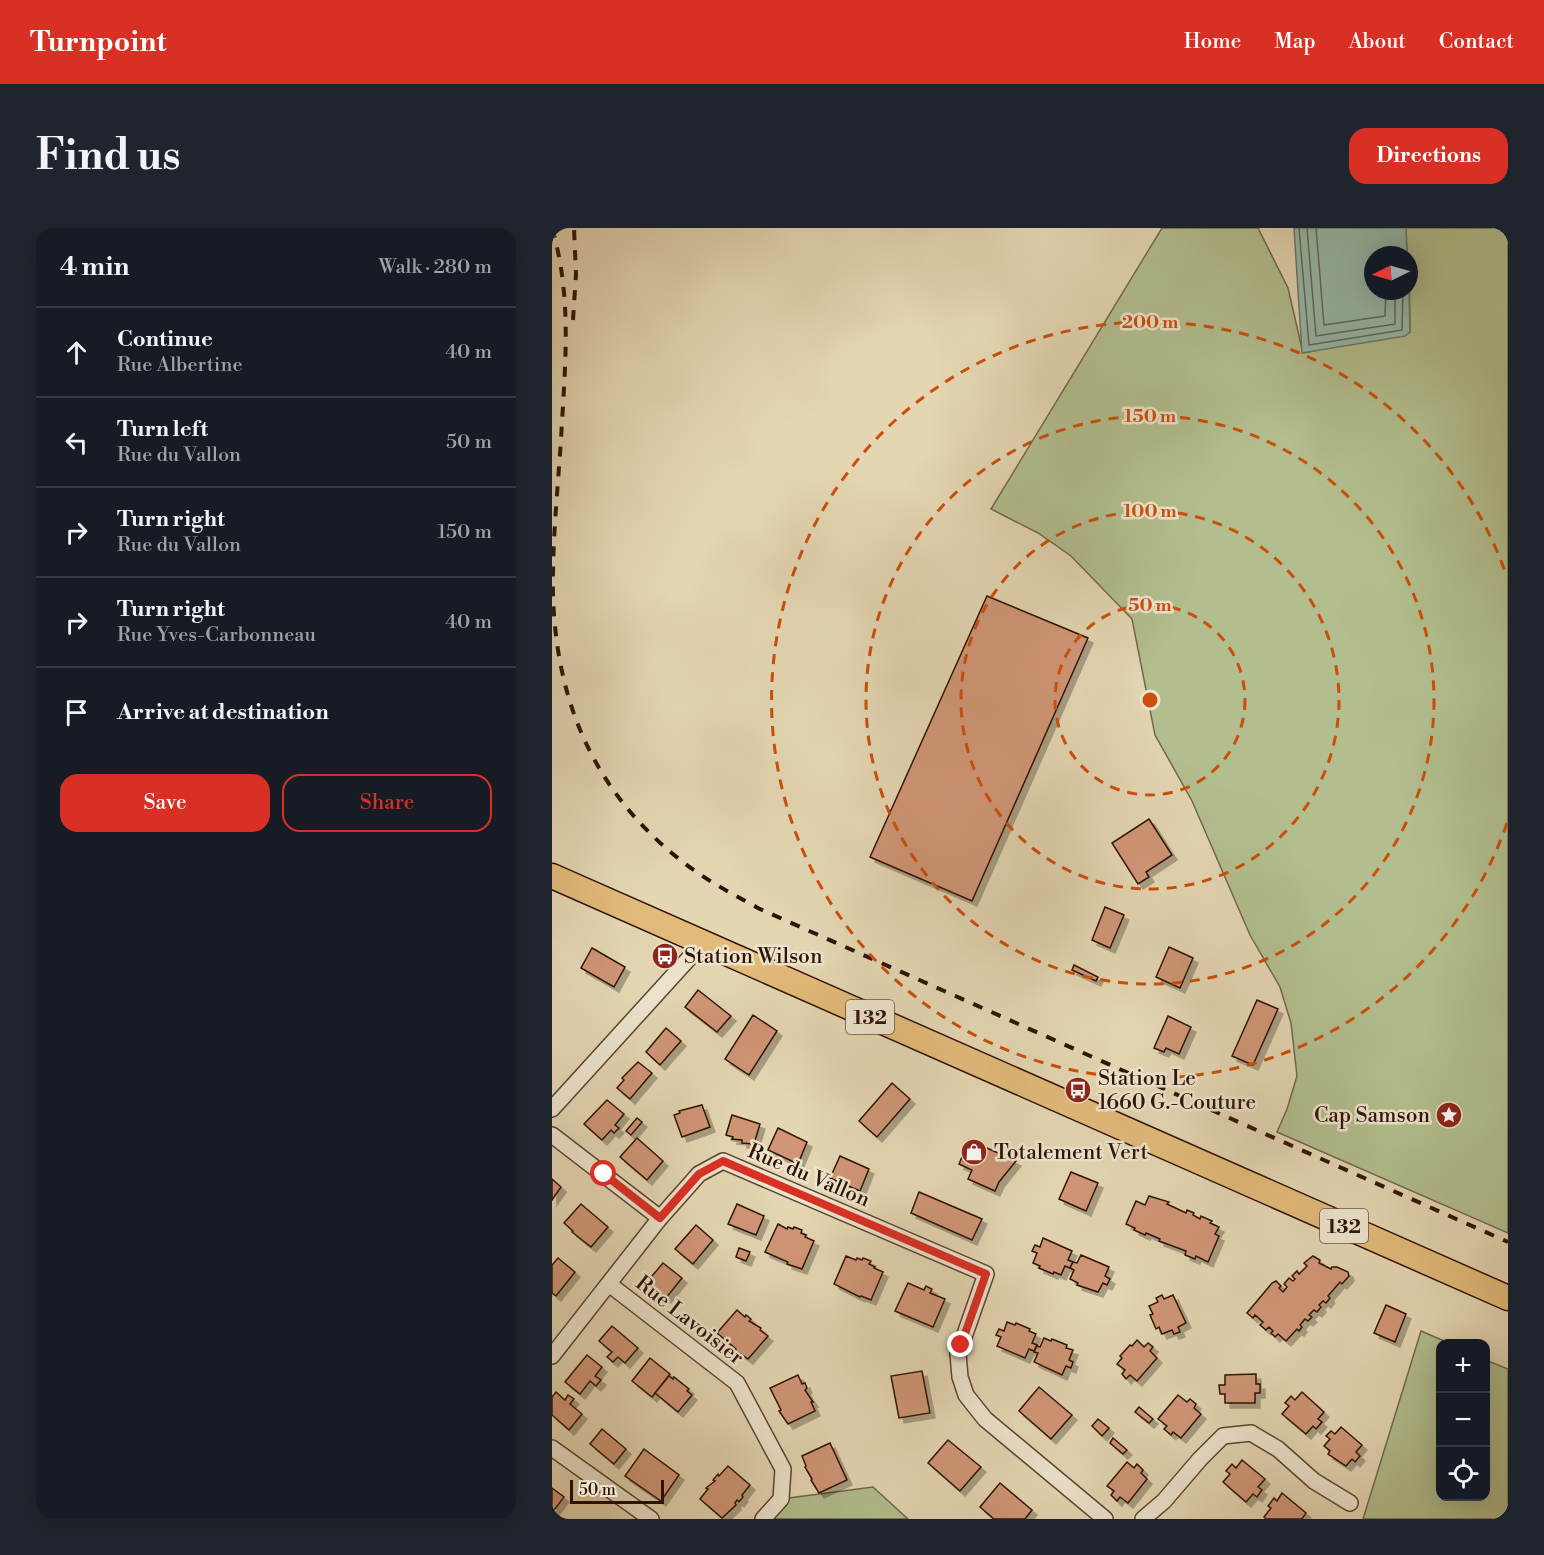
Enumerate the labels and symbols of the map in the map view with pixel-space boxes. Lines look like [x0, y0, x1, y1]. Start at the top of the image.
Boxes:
north arrow [1364, 246, 1418, 300]
text: 200 m [1122, 311, 1179, 334]
text: 150 m [1124, 405, 1177, 428]
text: 100 m [1123, 500, 1177, 523]
text: 50 m [1128, 594, 1172, 617]
centre of rings [1140, 690, 1160, 710]
bus stop icon: Station Wilson [650, 941, 680, 971]
place label: Station Wilson [684, 944, 823, 970]
road number: 132 [846, 1000, 894, 1034]
place label: Station Le 1660 G.-Couture [1098, 1066, 1256, 1116]
bus stop icon: Station Le 1660 G.-Couture [1063, 1075, 1093, 1105]
place icon: Cap Samson [1434, 1100, 1464, 1130]
place label: Cap Samson [1314, 1103, 1430, 1129]
shop icon: Totalement Vert [959, 1137, 989, 1167]
street label: Rue du Vallon [744, 1139, 874, 1214]
place label: Totalement Vert [994, 1140, 1148, 1166]
route start [590, 1160, 616, 1186]
road number: 132 [1320, 1209, 1368, 1243]
street label: Rue Lavoisier [630, 1270, 749, 1371]
route end [947, 1331, 973, 1357]
scale bar [570, 1477, 664, 1504]

